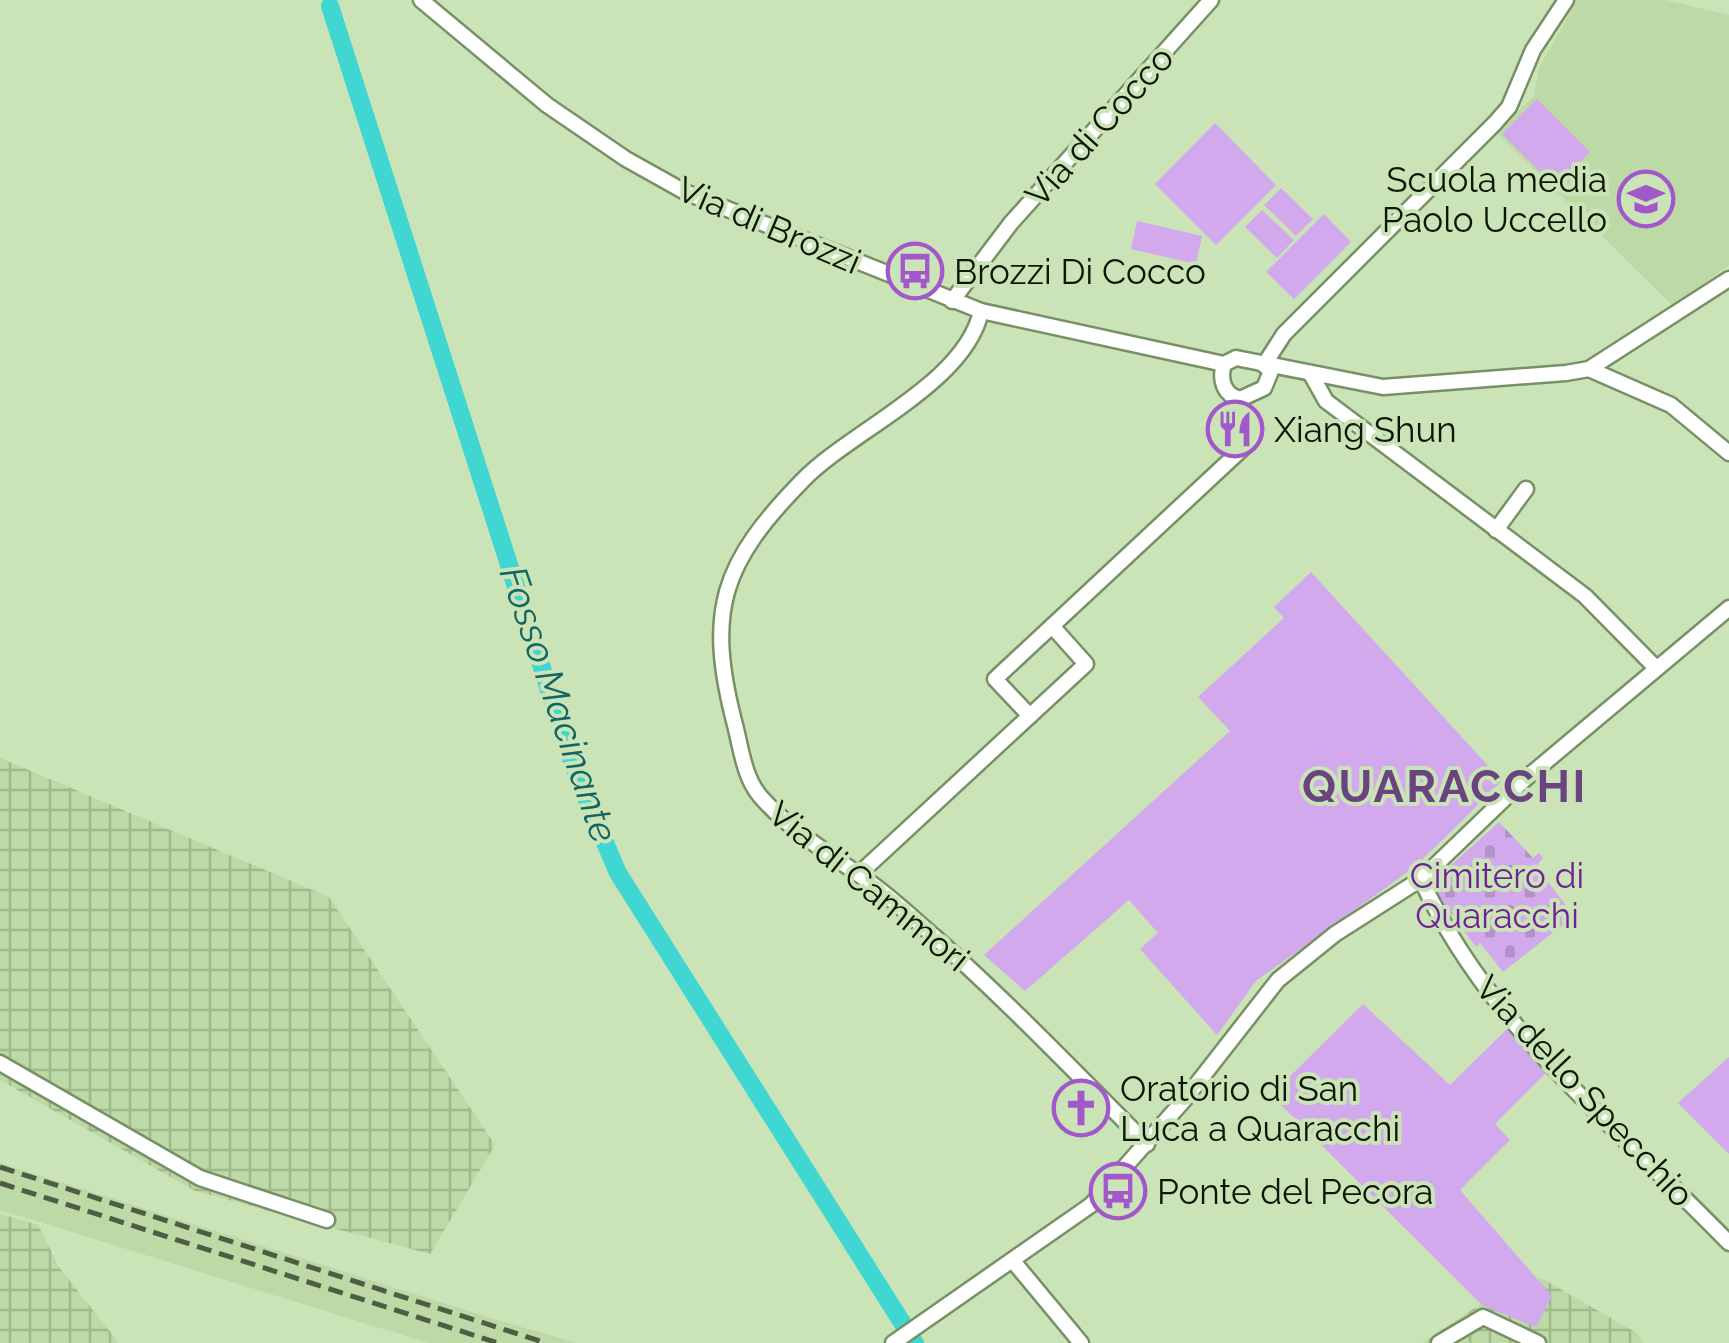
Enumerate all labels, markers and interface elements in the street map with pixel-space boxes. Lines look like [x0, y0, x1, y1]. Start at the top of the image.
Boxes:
street label: Via di Cocco [1016, 37, 1182, 215]
place label: Scuola media Paolo Uccello [1382, 159, 1607, 240]
street label: Via di Brozzi [671, 168, 867, 282]
school or university icon: Scuola media Paolo Uccello [1616, 169, 1676, 229]
bus stop icon: Brozzi Di Cocco [885, 241, 945, 301]
place label: Brozzi Di Cocco [954, 251, 1206, 292]
restaurant icon: Xiang Shun [1205, 399, 1265, 459]
place label: Xiang Shun [1274, 409, 1457, 450]
water label: Fosso Macinante [491, 560, 627, 848]
district label: QUARACCHI [1302, 760, 1588, 813]
street label: Via di Cammori [761, 793, 977, 979]
park label: Cimitero di Quaracchi [1410, 855, 1584, 936]
street label: Via dello Specchio [1467, 967, 1703, 1215]
place label: Oratorio di San Luca a Quaracchi [1120, 1068, 1400, 1149]
church icon: Oratorio di San Luca a Quaracchi [1051, 1078, 1111, 1138]
bus stop icon: Ponte del Pecora [1088, 1161, 1148, 1221]
place label: Ponte del Pecora [1157, 1171, 1433, 1212]

